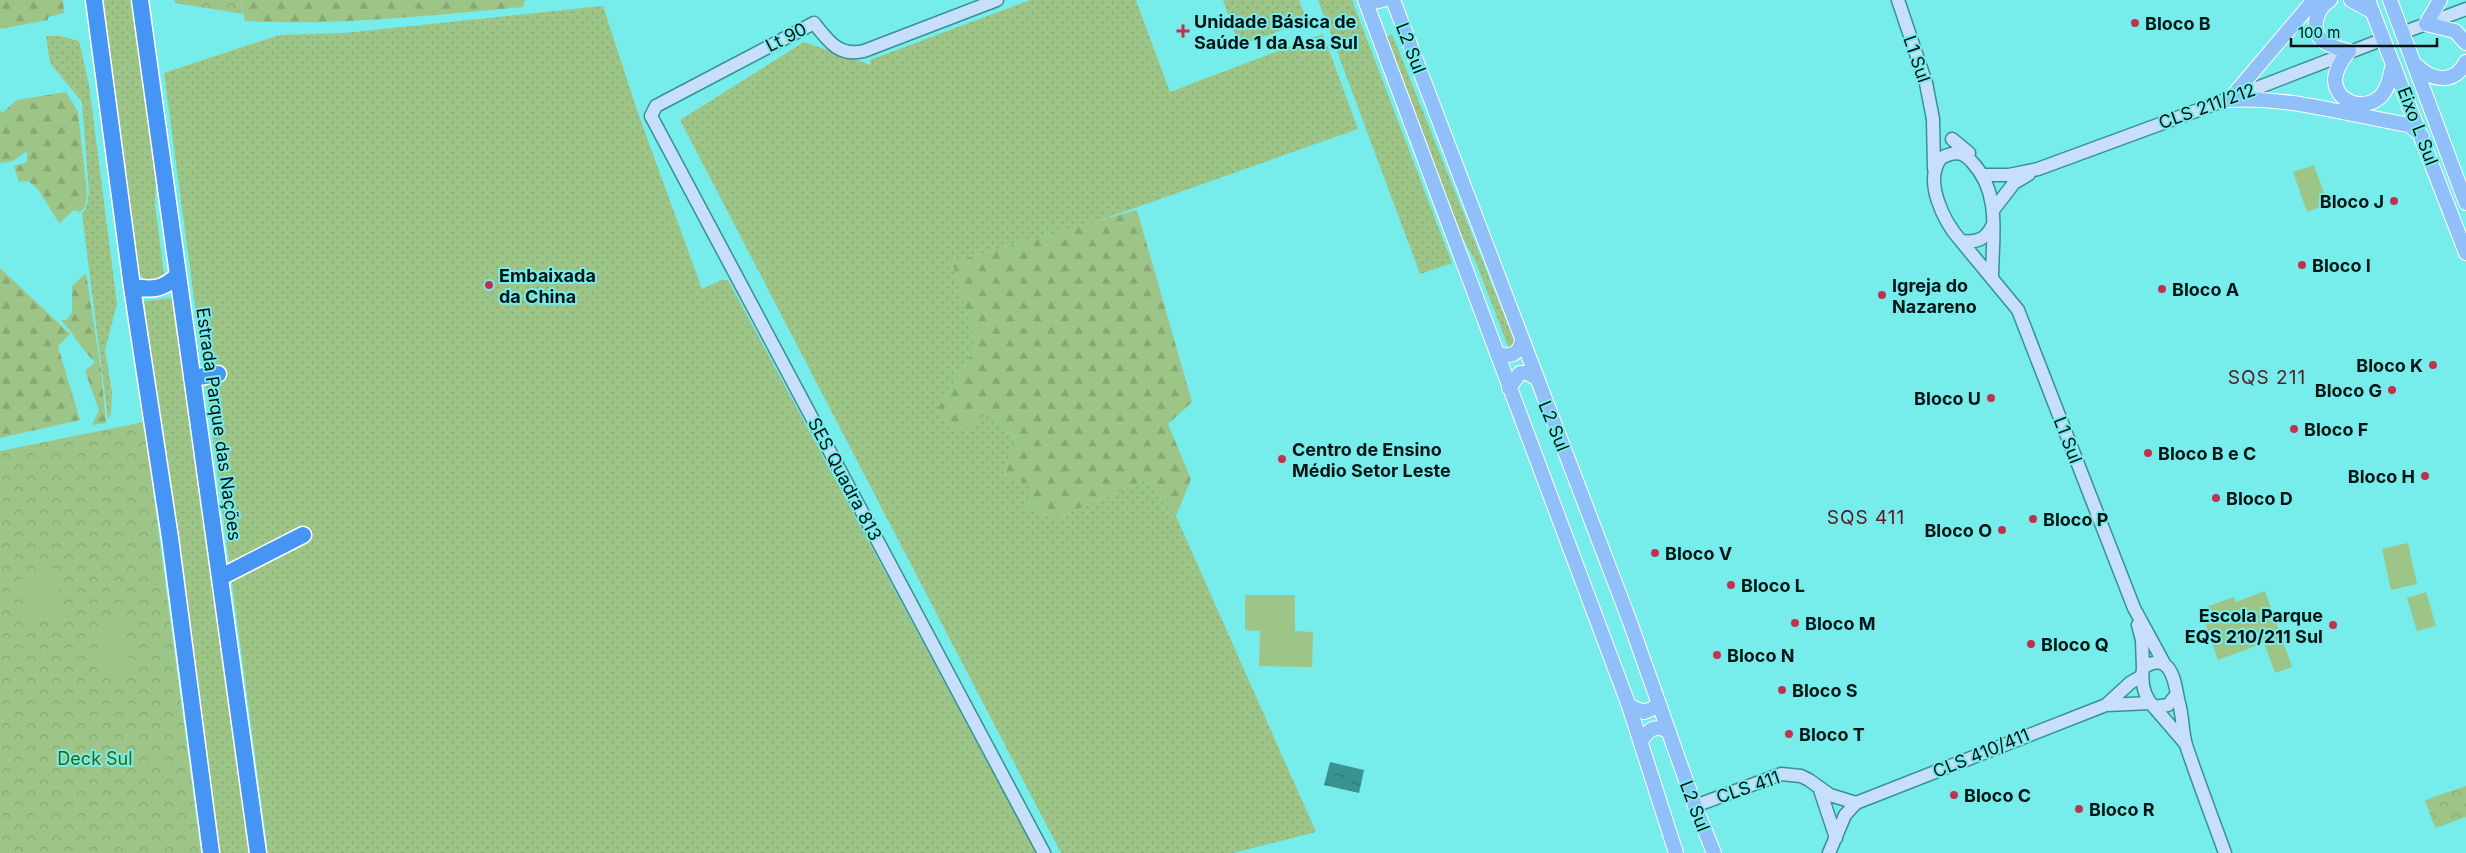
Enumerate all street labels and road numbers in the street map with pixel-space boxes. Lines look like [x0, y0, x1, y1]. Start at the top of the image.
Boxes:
street label: Lt 90 [762, 18, 810, 56]
street label: L2 Sul [1392, 20, 1430, 76]
street label: L1 Sul [1899, 33, 1935, 85]
street label: CLS 211/212 [2156, 79, 2258, 133]
street label: Eixo L Sul [2393, 84, 2443, 168]
street label: Estrada Parque das Nações [192, 306, 246, 542]
street label: L2 Sul [1534, 398, 1574, 454]
street label: SES Quadra 813 [804, 414, 886, 544]
street label: L1 Sul [2050, 414, 2086, 466]
street label: CLS 410/411 [1930, 724, 2032, 782]
street label: CLS 411 [1713, 766, 1783, 808]
street label: L2 Sul [1676, 778, 1714, 834]

